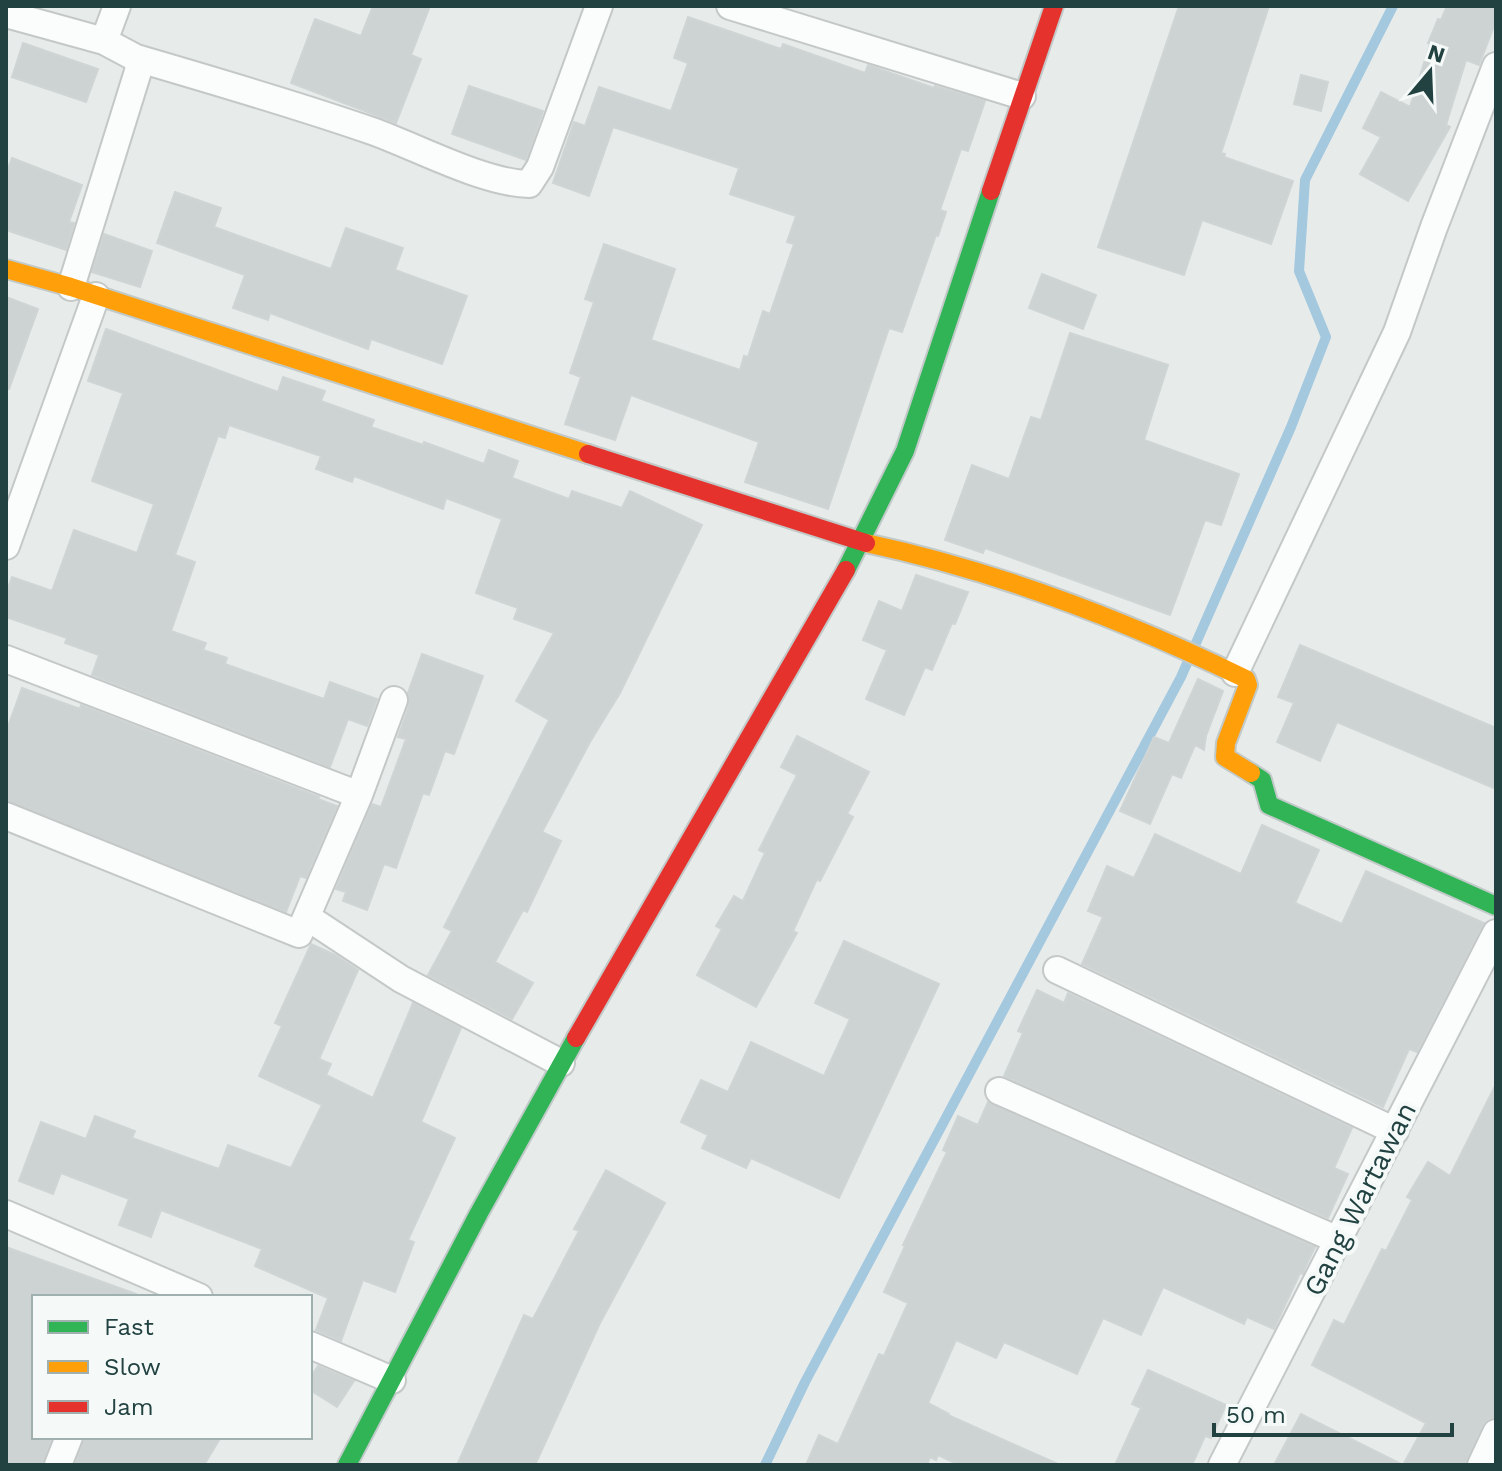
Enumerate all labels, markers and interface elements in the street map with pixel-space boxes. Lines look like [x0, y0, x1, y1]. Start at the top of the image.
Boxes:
north arrow [1390, 32, 1470, 112]
text: N [1425, 39, 1448, 68]
street label: Gang Wartawan [1297, 1097, 1423, 1301]
legend [32, 1295, 312, 1439]
text: Fast [104, 1313, 154, 1341]
text: Slow [104, 1353, 161, 1381]
scale bar [1214, 1387, 1452, 1437]
text: Jam [104, 1393, 154, 1421]
text: 50 m [1226, 1401, 1286, 1429]

